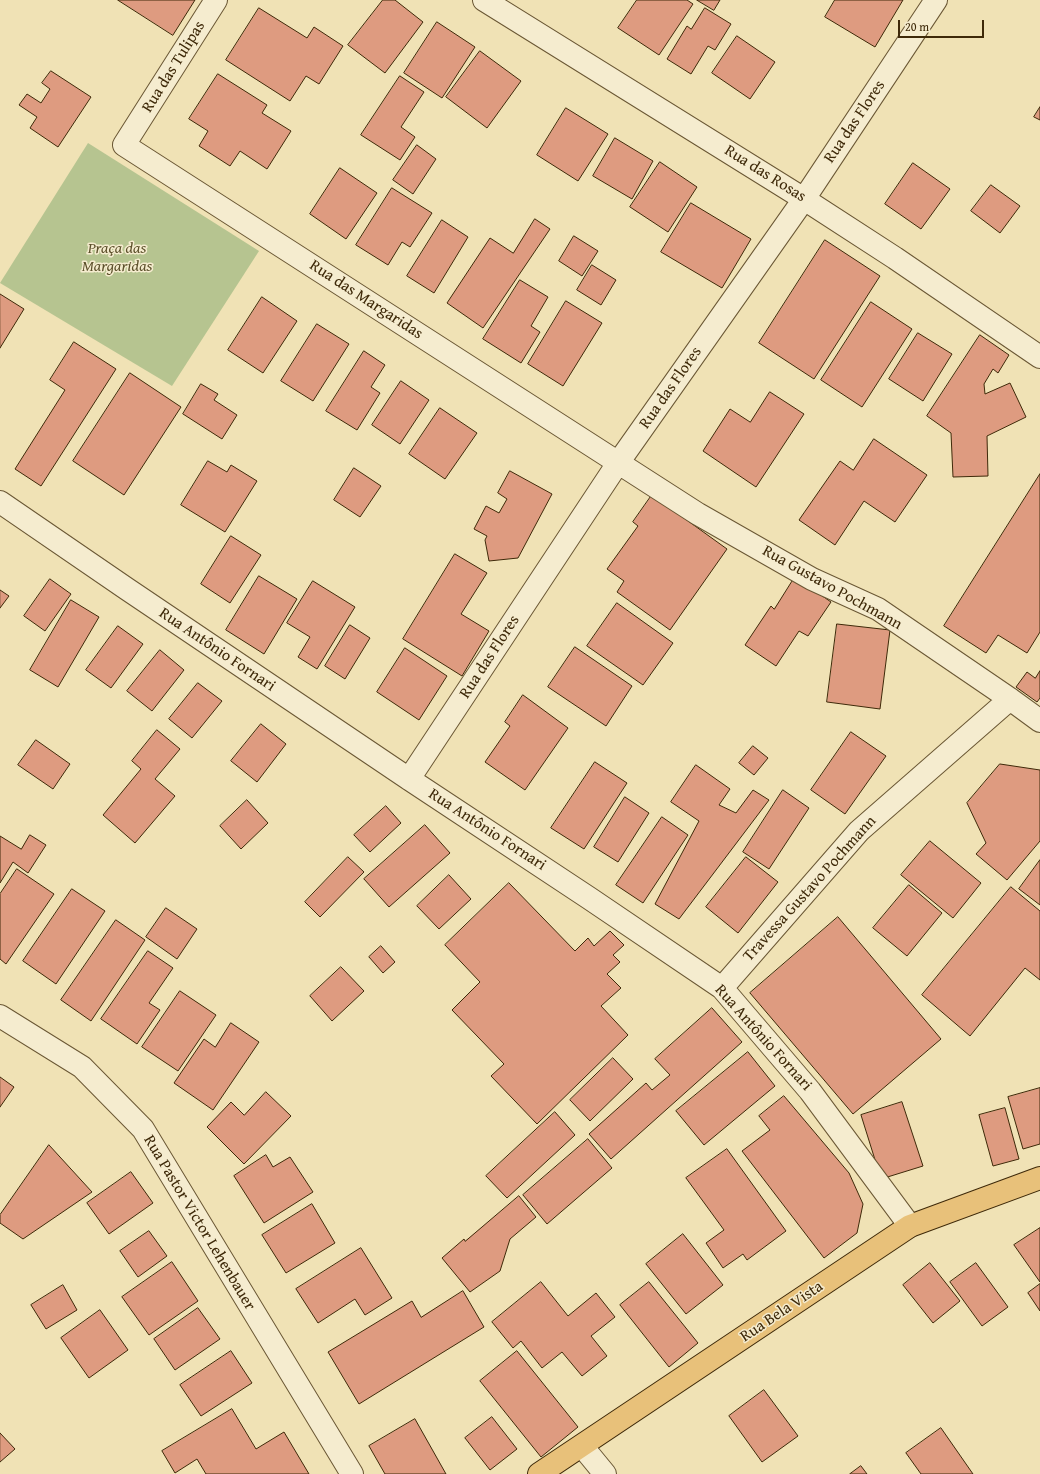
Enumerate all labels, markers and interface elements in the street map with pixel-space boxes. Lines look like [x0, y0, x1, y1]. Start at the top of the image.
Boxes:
scale bar [900, 12, 986, 38]
street label: Rua das Tulipas [138, 18, 210, 116]
text: 20 m [905, 18, 929, 35]
street label: Rua das Flores [820, 77, 890, 167]
street label: Rua das Rosas [721, 141, 809, 207]
park label: Praça das Margaridas [82, 239, 152, 277]
street label: Rua das Margaridas [306, 256, 426, 344]
street label: Rua das Flores [636, 343, 706, 433]
street label: Rua Gustavo Pochmann [759, 542, 905, 634]
street label: Rua Antônio Fornari [155, 604, 279, 696]
street label: Rua das Flores [456, 612, 524, 702]
street label: Rua Antônio Fornari [425, 785, 549, 875]
street label: Travessa Gustavo Pochmann [739, 812, 881, 966]
street label: Rua Antônio Fornari [710, 981, 816, 1095]
street label: Rua Pastor Victor Lehenbauer [139, 1132, 259, 1314]
street label: Rua Bela Vista [737, 1277, 827, 1347]

